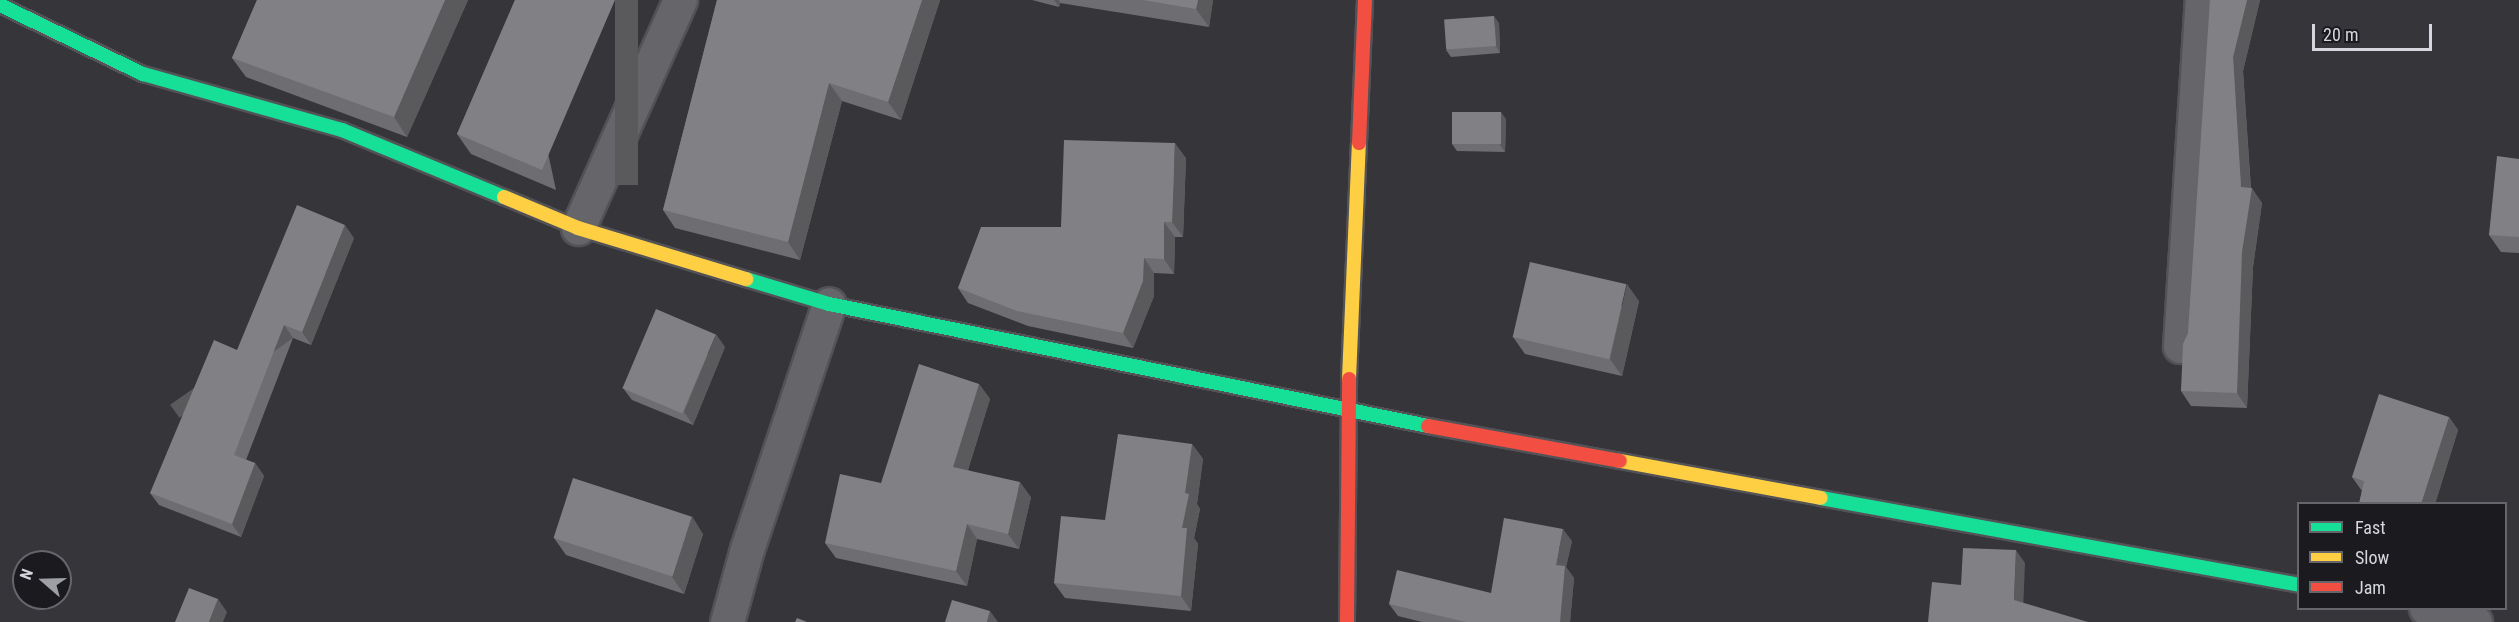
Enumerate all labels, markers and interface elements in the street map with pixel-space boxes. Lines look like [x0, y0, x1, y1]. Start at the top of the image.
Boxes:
scale bar [2315, 12, 2435, 50]
text: 20 m [2323, 24, 2358, 45]
legend [2297, 502, 2507, 610]
text: Fast [2355, 517, 2386, 538]
text: Slow [2355, 547, 2389, 568]
north arrow [12, 550, 72, 610]
text: N [16, 567, 37, 582]
text: Jam [2355, 577, 2386, 598]

